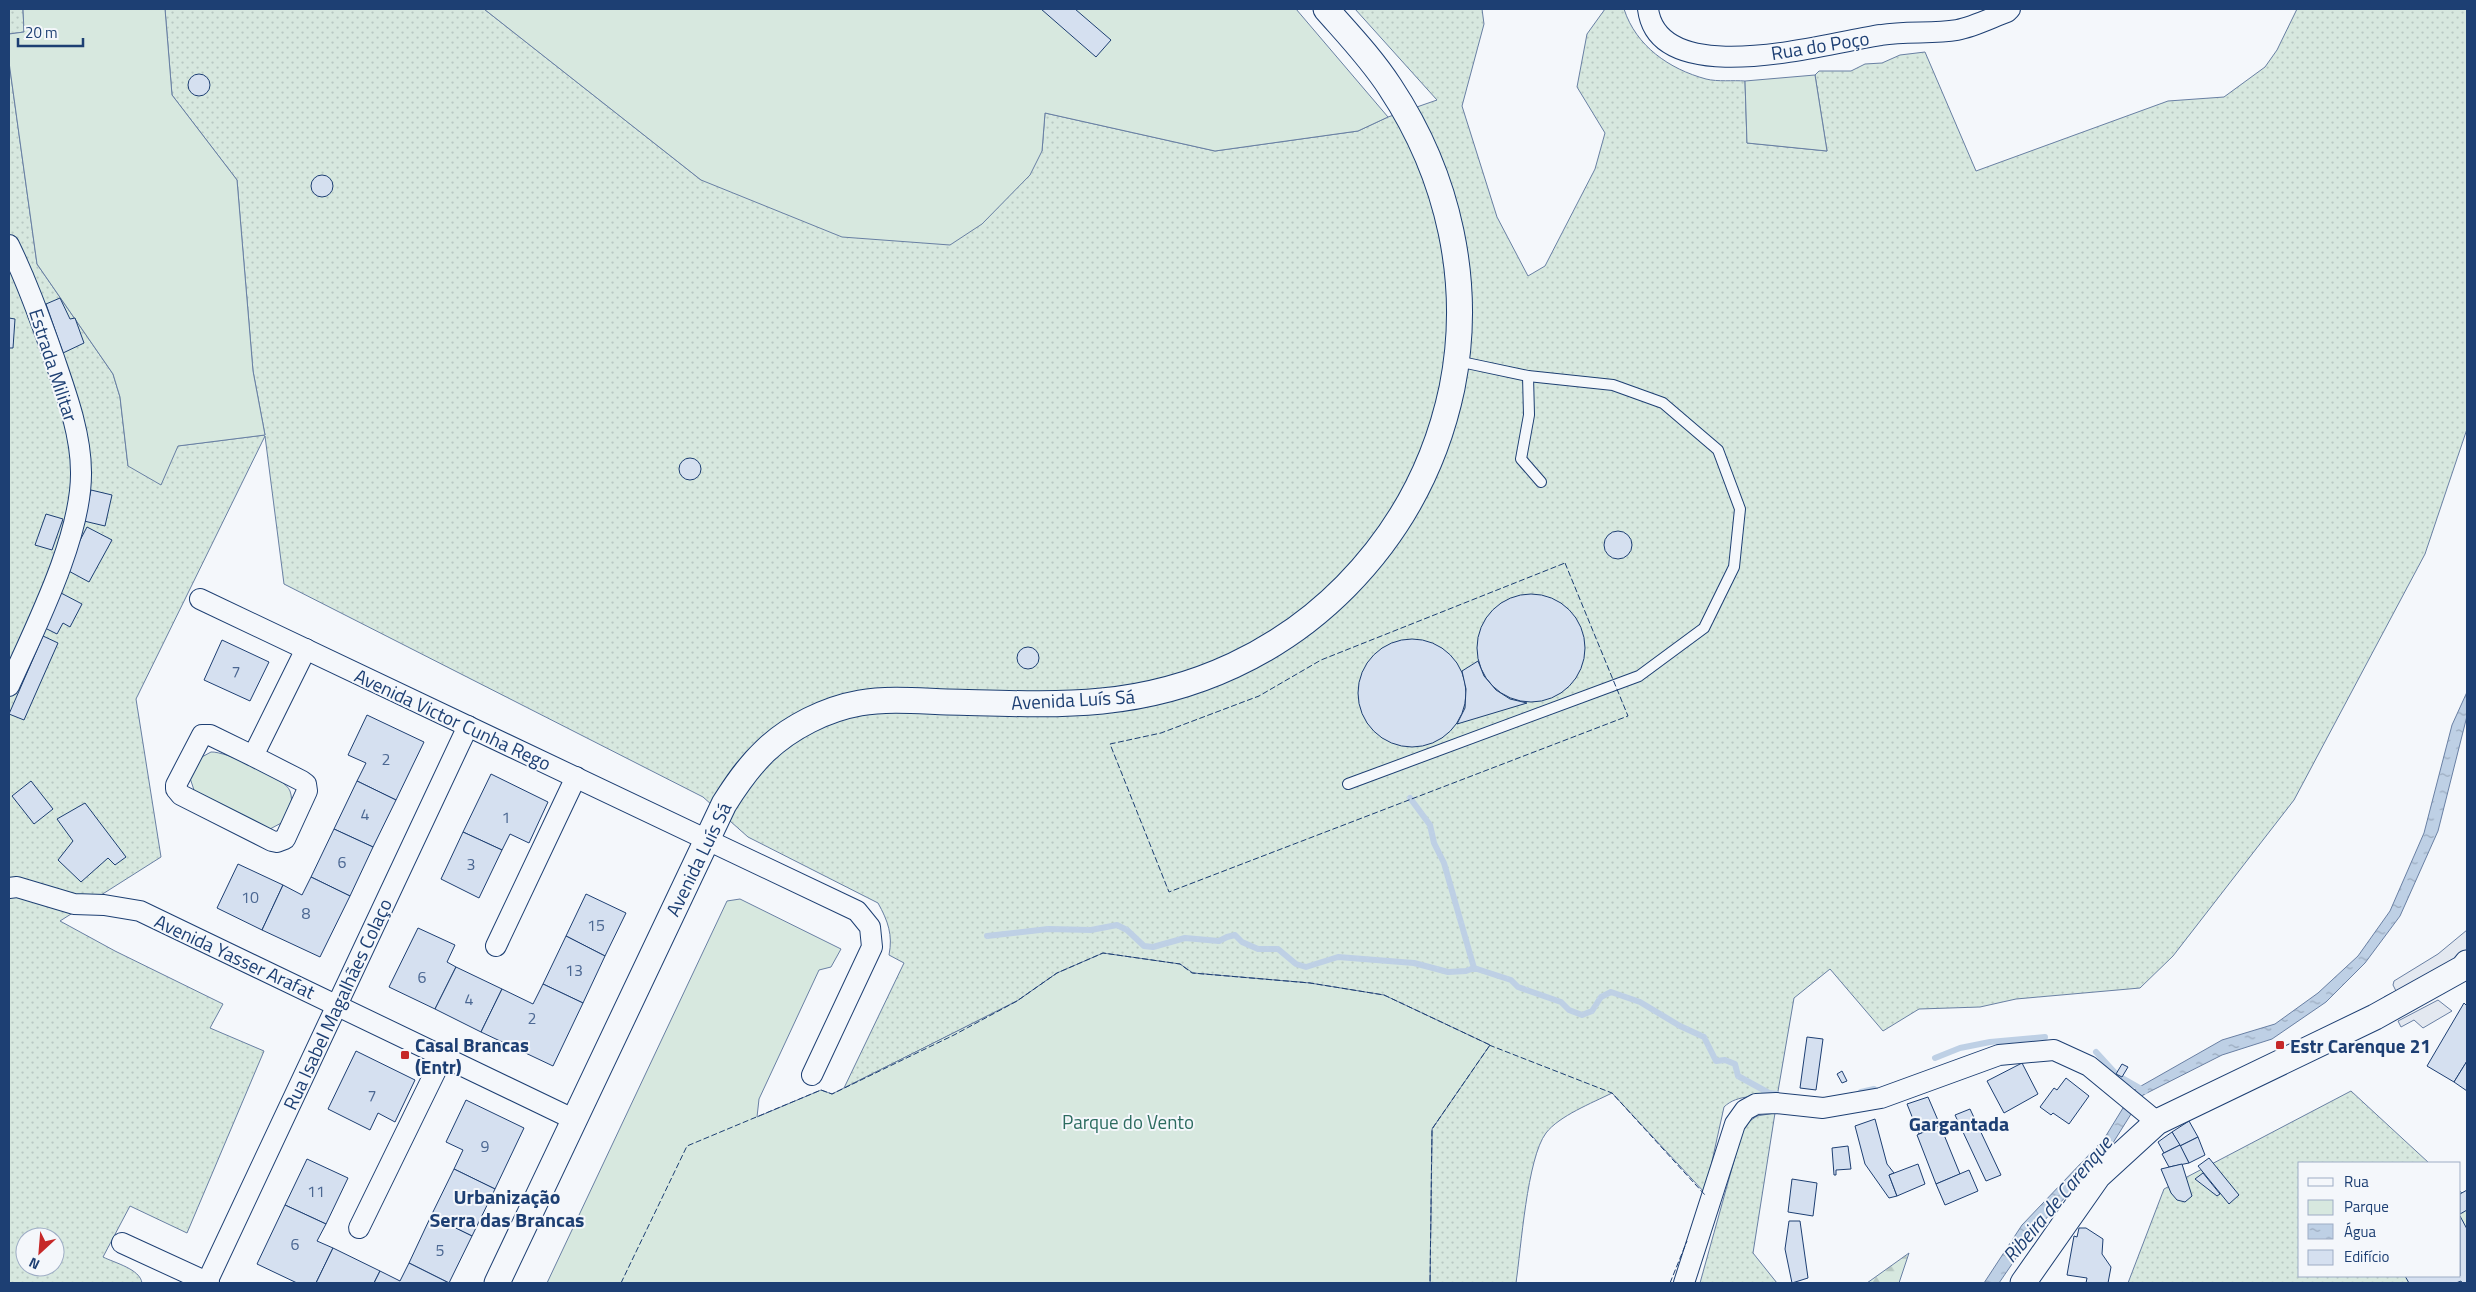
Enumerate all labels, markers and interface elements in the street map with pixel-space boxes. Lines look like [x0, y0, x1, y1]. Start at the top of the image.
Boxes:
scale bar [18, 15, 82, 47]
text: 20 m [25, 21, 58, 44]
street label: Rua do Poço [1769, 23, 1871, 67]
street label: Estrada Militar [22, 305, 86, 426]
house number: 7 [232, 659, 240, 683]
street label: Avenida Victor Cunha Rego [350, 661, 556, 777]
street label: Avenida Luís Sá [1010, 681, 1136, 717]
house number: 2 [382, 747, 390, 771]
street label: Avenida Luís Sá [658, 797, 738, 921]
house number: 4 [361, 802, 370, 826]
house number: 1 [502, 805, 510, 829]
house number: 6 [338, 850, 347, 874]
house number: 3 [467, 852, 475, 876]
house number: 10 [241, 885, 259, 909]
street label: Rua Isabel Magalhães Colaço [275, 893, 399, 1115]
house number: 8 [302, 901, 311, 925]
street label: Avenida Yasser Arafat [150, 906, 320, 1006]
house number: 15 [587, 913, 605, 937]
house number: 13 [565, 958, 583, 982]
house number: 6 [418, 965, 427, 989]
house number: 4 [465, 987, 474, 1011]
house number: 2 [528, 1006, 536, 1030]
place label: Casal Brancas (Entr) [415, 1030, 529, 1081]
place label: Estr Carenque 21 [2290, 1031, 2431, 1060]
marker: Estr Carenque 21 [2274, 1039, 2286, 1051]
marker: Casal Brancas (Entr) [399, 1049, 411, 1061]
house number: 7 [368, 1083, 376, 1107]
park label: Parque do Vento [1062, 1107, 1194, 1136]
district label: Gargantada [1909, 1108, 2009, 1139]
water label: Ribeira de Carenque [1995, 1128, 2121, 1269]
house number: 9 [481, 1134, 490, 1158]
legend [2298, 1162, 2461, 1277]
text: Rua [2344, 1170, 2369, 1193]
house number: 11 [307, 1179, 325, 1203]
district label: Urbanização Serra das Brancas [429, 1181, 585, 1235]
text: Parque [2344, 1195, 2389, 1218]
text: Água [2344, 1220, 2376, 1243]
north arrow [15, 1227, 65, 1277]
house number: 6 [291, 1232, 300, 1256]
house number: 5 [436, 1238, 445, 1262]
text: Edifício [2344, 1245, 2389, 1268]
text: N [25, 1253, 43, 1276]

